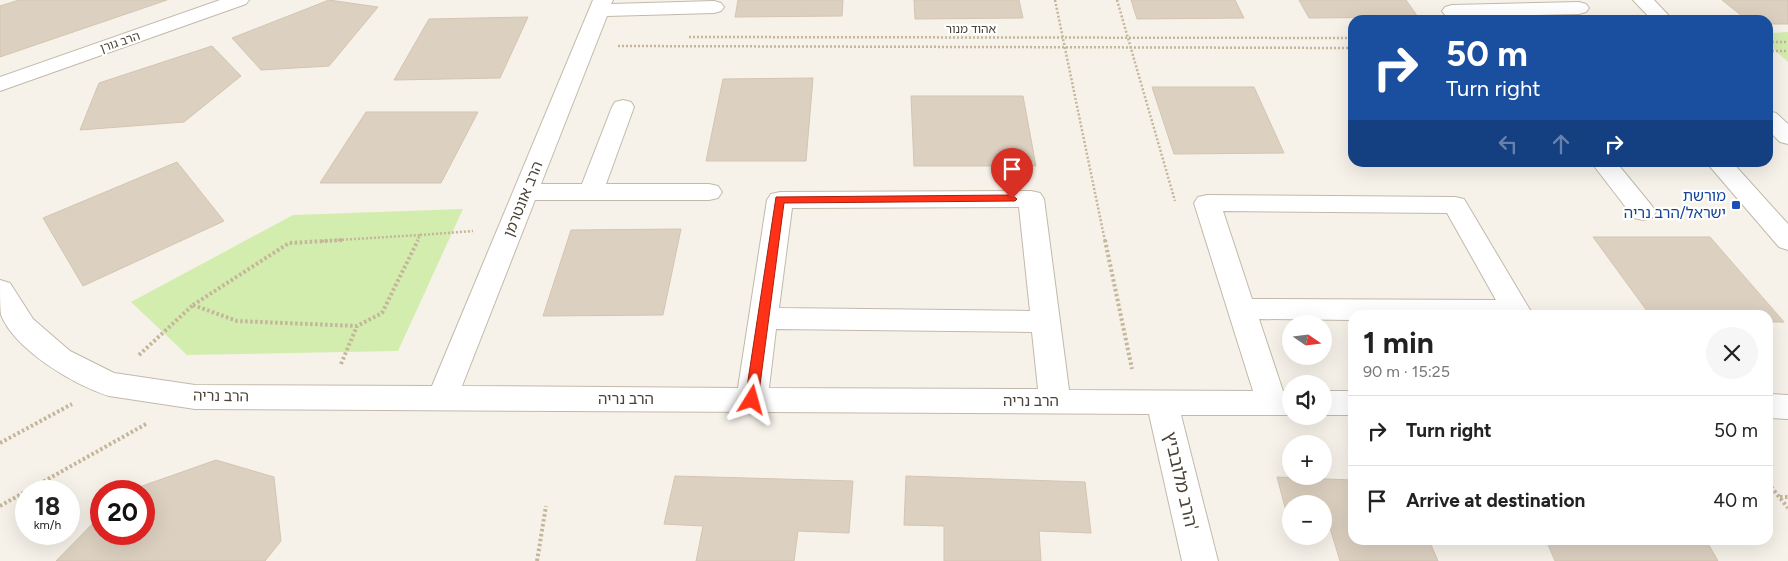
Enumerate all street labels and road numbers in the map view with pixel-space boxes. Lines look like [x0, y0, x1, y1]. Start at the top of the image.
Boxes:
street label: אהוד מנור [946, 22, 997, 36]
street label: הרב גורן [98, 29, 142, 55]
street label: הרב אונטרמן [500, 158, 546, 240]
street label: הרב נריה [193, 387, 249, 405]
street label: הרב נריה [598, 390, 654, 408]
street label: הרב נריה [1003, 392, 1059, 410]
street label: הרב מלובביץ' [1159, 430, 1203, 532]

